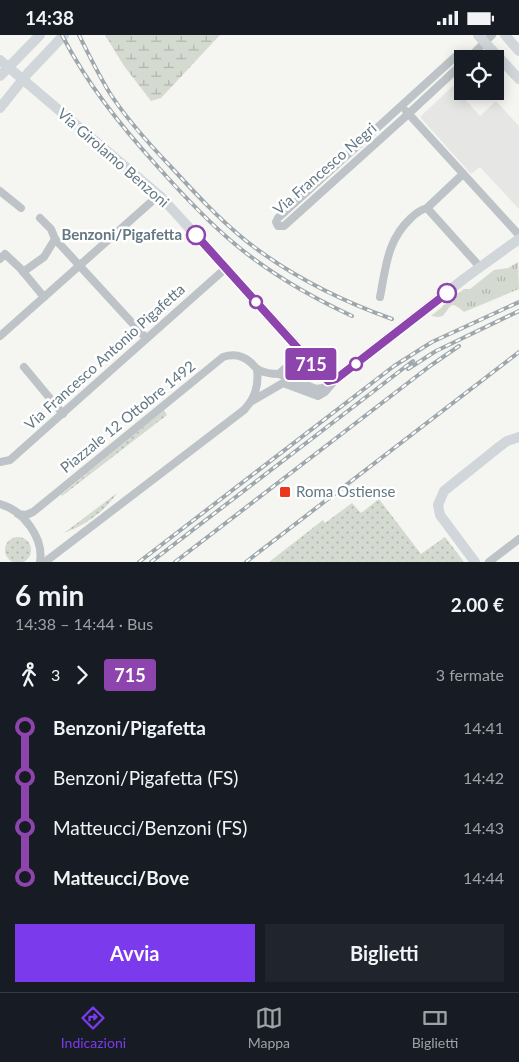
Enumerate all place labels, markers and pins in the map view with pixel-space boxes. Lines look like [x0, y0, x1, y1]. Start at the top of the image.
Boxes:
place label: Benzoni/Pigafetta [61, 225, 182, 243]
marker: Benzoni/Pigafetta [186, 225, 206, 245]
unlabelled marker [437, 283, 457, 303]
unlabelled marker [249, 295, 263, 309]
unlabelled marker [349, 357, 363, 371]
place label: Roma Ostiense [296, 482, 395, 500]
marker: Roma Ostiense [278, 485, 292, 499]

